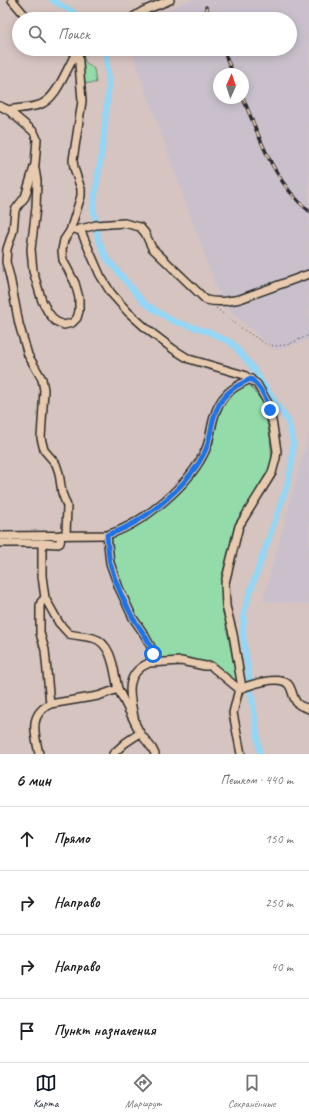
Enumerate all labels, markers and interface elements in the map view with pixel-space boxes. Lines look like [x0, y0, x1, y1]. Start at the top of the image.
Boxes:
search box [12, 12, 297, 56]
icon: search [26, 23, 48, 45]
text: Поиск [58, 25, 90, 44]
north arrow [213, 68, 249, 104]
route end [261, 401, 279, 419]
route start [144, 645, 162, 663]
text: 6 мин [16, 770, 51, 791]
text: Пешком · 440 m [220, 772, 293, 788]
icon: ahead [16, 828, 38, 850]
text: Прямо [54, 829, 90, 848]
text: 150 m [265, 831, 293, 847]
icon: right [16, 892, 38, 914]
text: Направо [54, 893, 100, 912]
text: 250 m [265, 895, 293, 911]
icon: right [16, 956, 38, 978]
text: Направо [54, 957, 100, 976]
text: 40 m [271, 959, 293, 975]
icon: arrive [16, 1020, 38, 1042]
text: Пункт назначения [54, 1021, 156, 1040]
tab: Карта [33, 1072, 58, 1110]
tab: Маршрут [125, 1072, 161, 1110]
tab: Сохранённые [228, 1072, 276, 1110]

